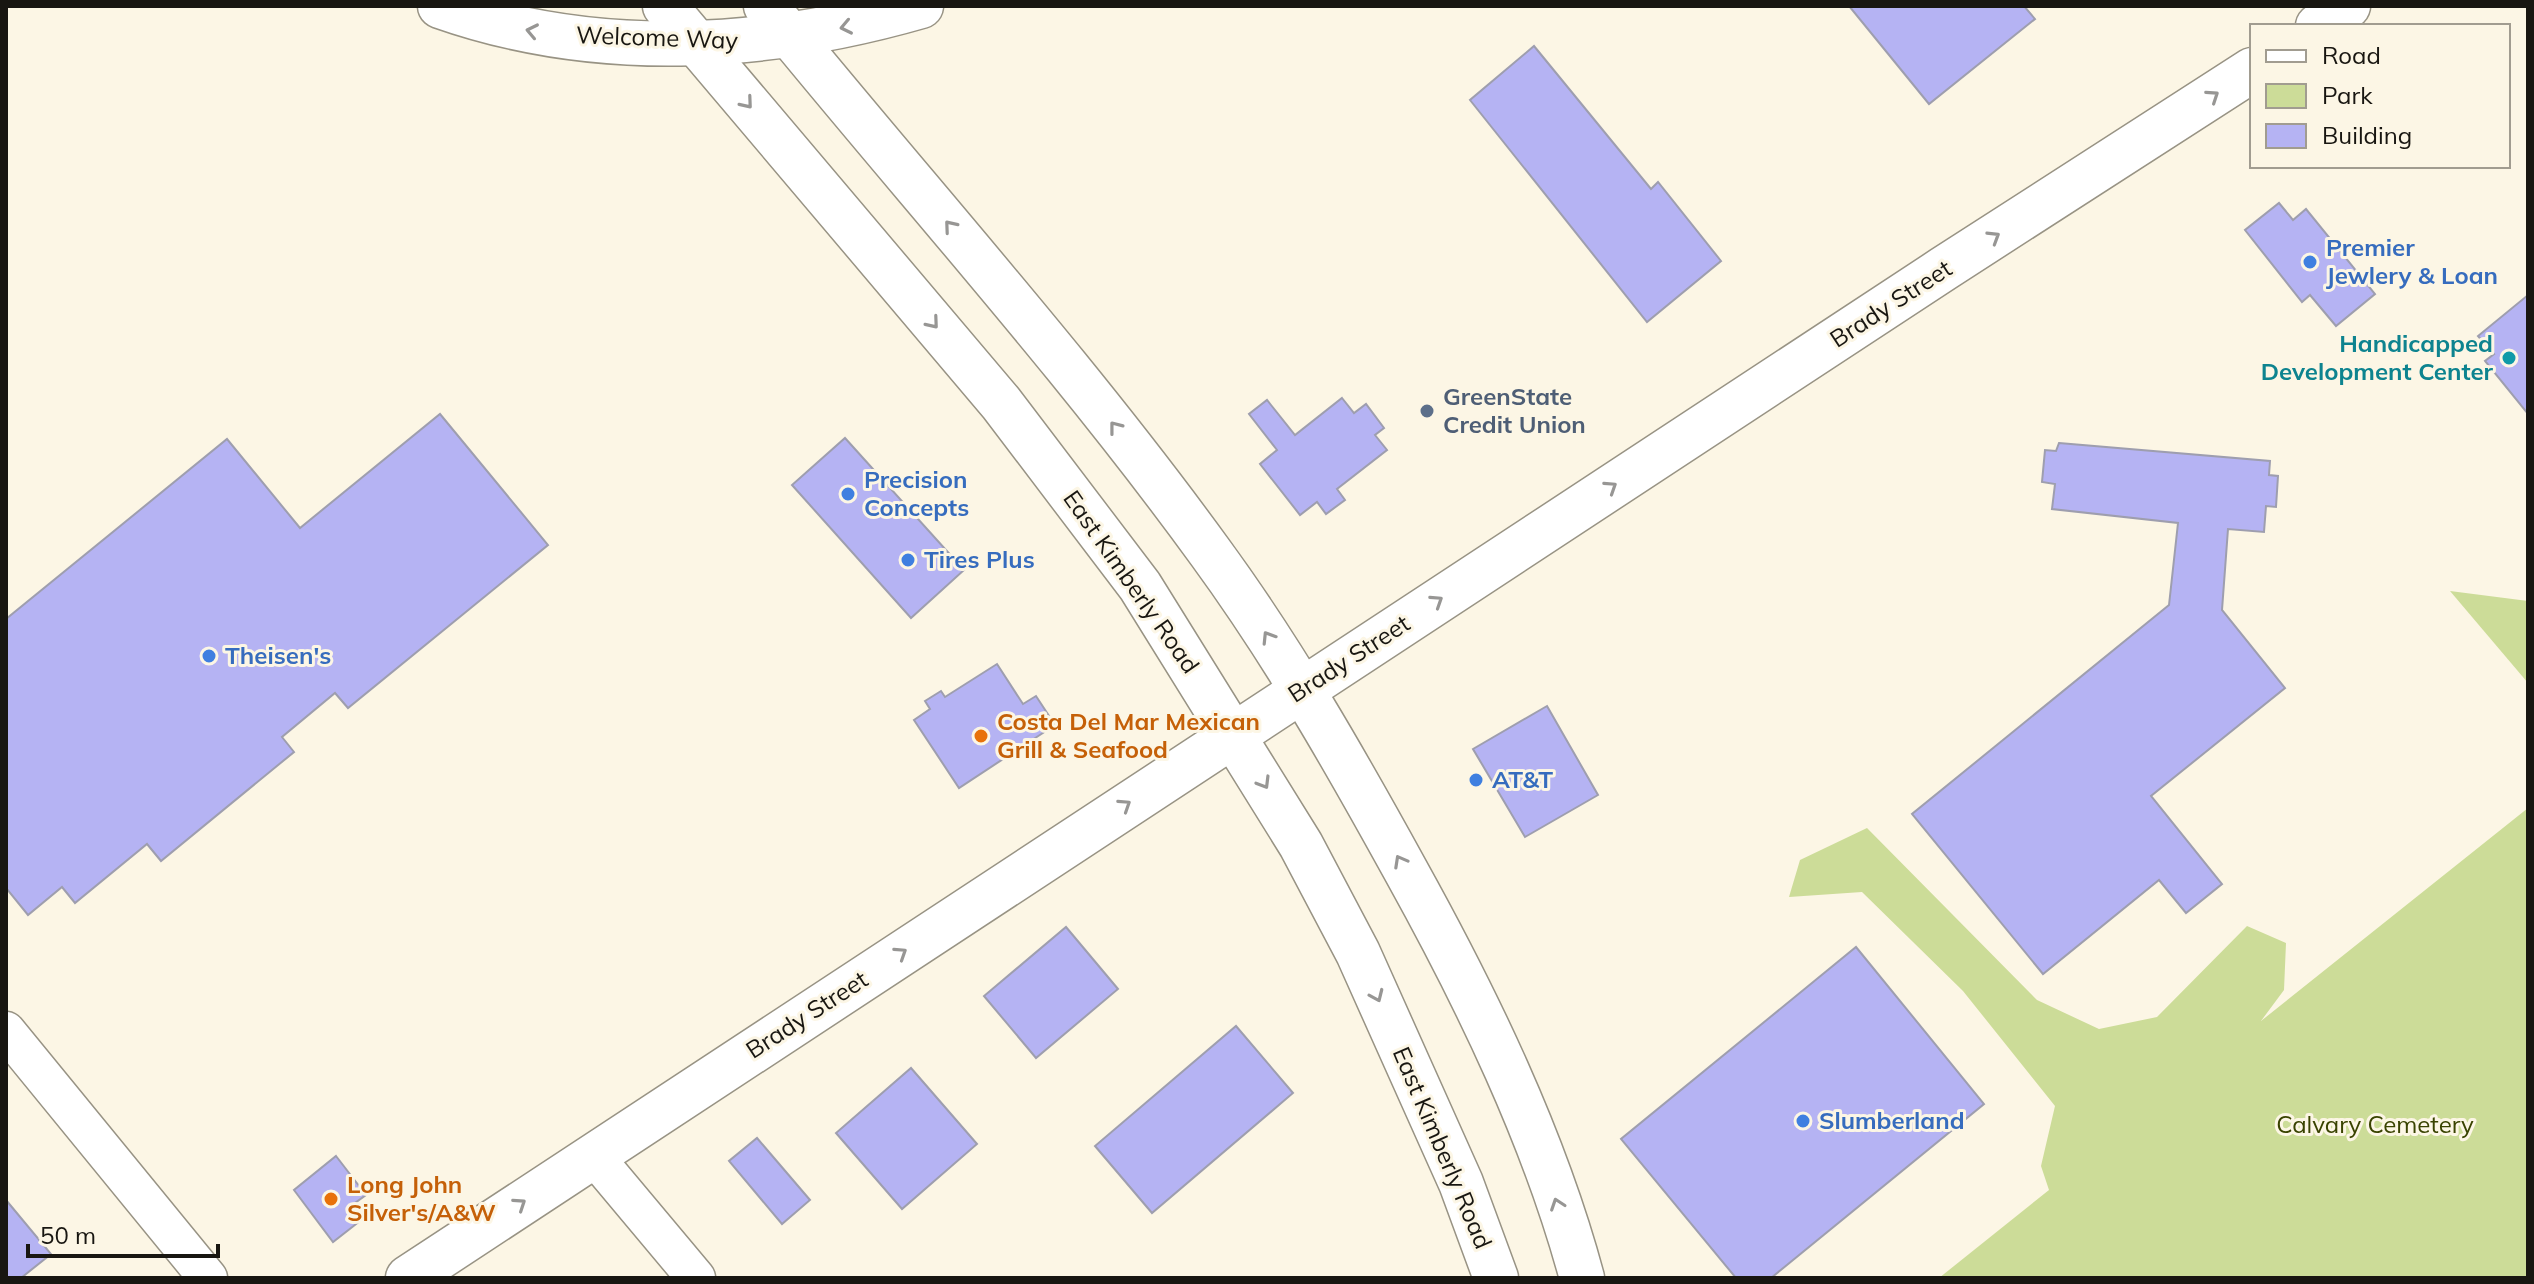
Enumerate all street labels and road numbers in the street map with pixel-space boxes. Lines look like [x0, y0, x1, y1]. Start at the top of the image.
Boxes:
street label: Welcome Way [575, 19, 739, 55]
street label: Brady Street [1824, 253, 1957, 354]
street label: East Kimberly Road [1057, 484, 1206, 679]
street label: Brady Street [1282, 608, 1415, 709]
street label: Brady Street [740, 964, 873, 1065]
street label: East Kimberly Road [1387, 1042, 1499, 1253]

